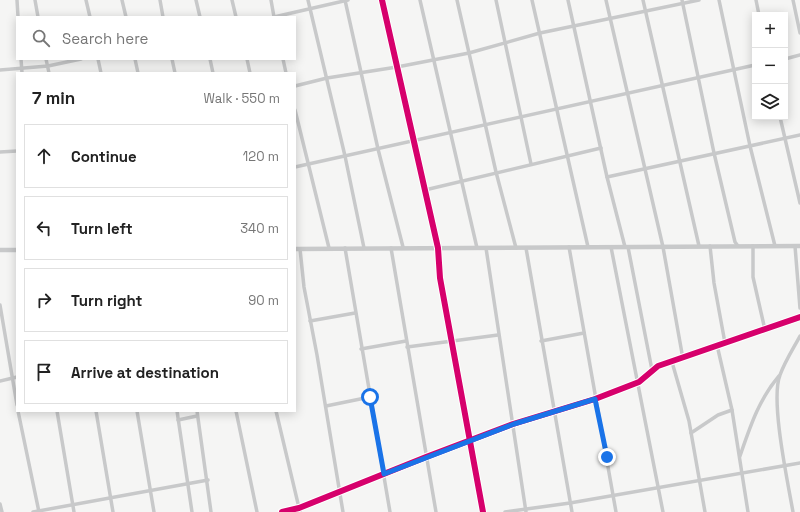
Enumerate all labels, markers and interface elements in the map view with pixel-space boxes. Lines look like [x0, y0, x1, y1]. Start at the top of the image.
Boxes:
map controls [752, 12, 788, 120]
button: + [752, 12, 788, 48]
search box [16, 16, 296, 60]
icon: search [30, 27, 52, 49]
text: Search here [62, 29, 148, 48]
button: − [752, 48, 788, 84]
button: layers [752, 84, 788, 120]
text: 7 min [32, 87, 75, 109]
text: Walk · 550 m [204, 90, 280, 107]
icon: ahead [33, 145, 55, 167]
text: Continue [71, 147, 137, 166]
text: 120 m [243, 148, 279, 165]
icon: left [33, 217, 55, 239]
text: Turn left [71, 219, 133, 238]
text: 340 m [240, 220, 279, 237]
icon: right [33, 289, 55, 311]
text: Turn right [71, 291, 142, 310]
text: 90 m [248, 292, 279, 309]
icon: arrive [33, 361, 55, 383]
text: Arrive at destination [71, 363, 219, 382]
route start [361, 388, 379, 406]
route end [598, 448, 616, 466]

